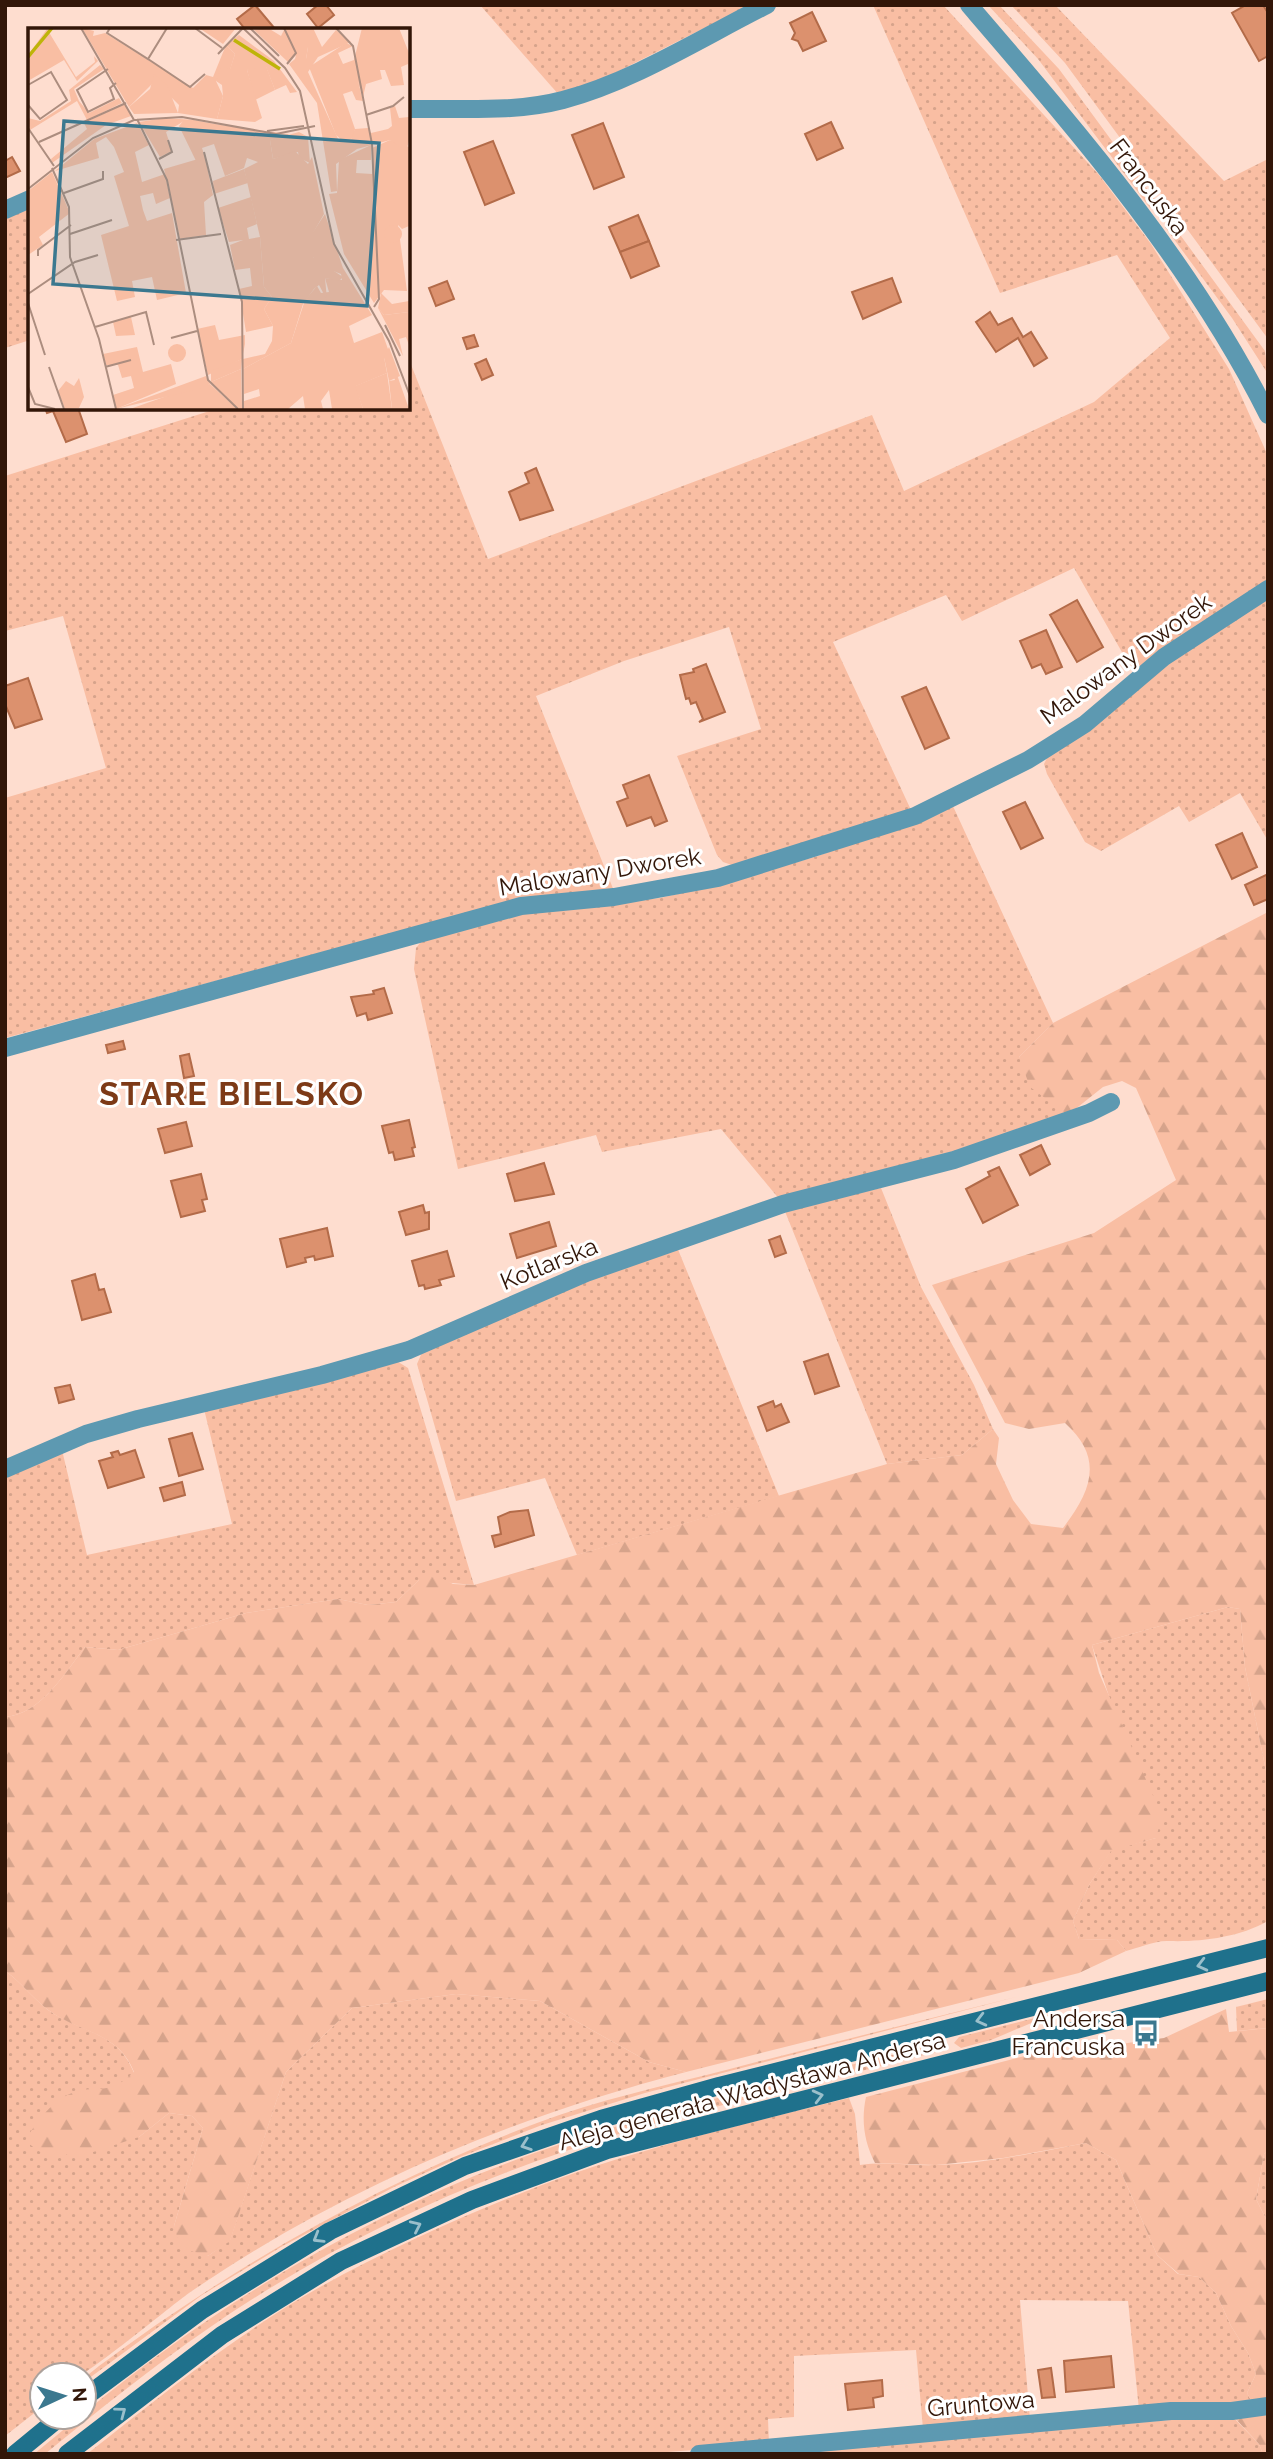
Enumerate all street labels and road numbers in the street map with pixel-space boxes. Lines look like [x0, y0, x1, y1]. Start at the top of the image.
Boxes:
street label: Francuska [1104, 133, 1195, 241]
street label: Malowany Dworek [1035, 587, 1217, 730]
street label: Malowany Dworek [497, 841, 703, 902]
street label: Kotlarska [496, 1231, 602, 1296]
street label: Aleja generała Władysława Andersa [555, 2025, 948, 2156]
street label: Gruntowa [926, 2384, 1036, 2423]

